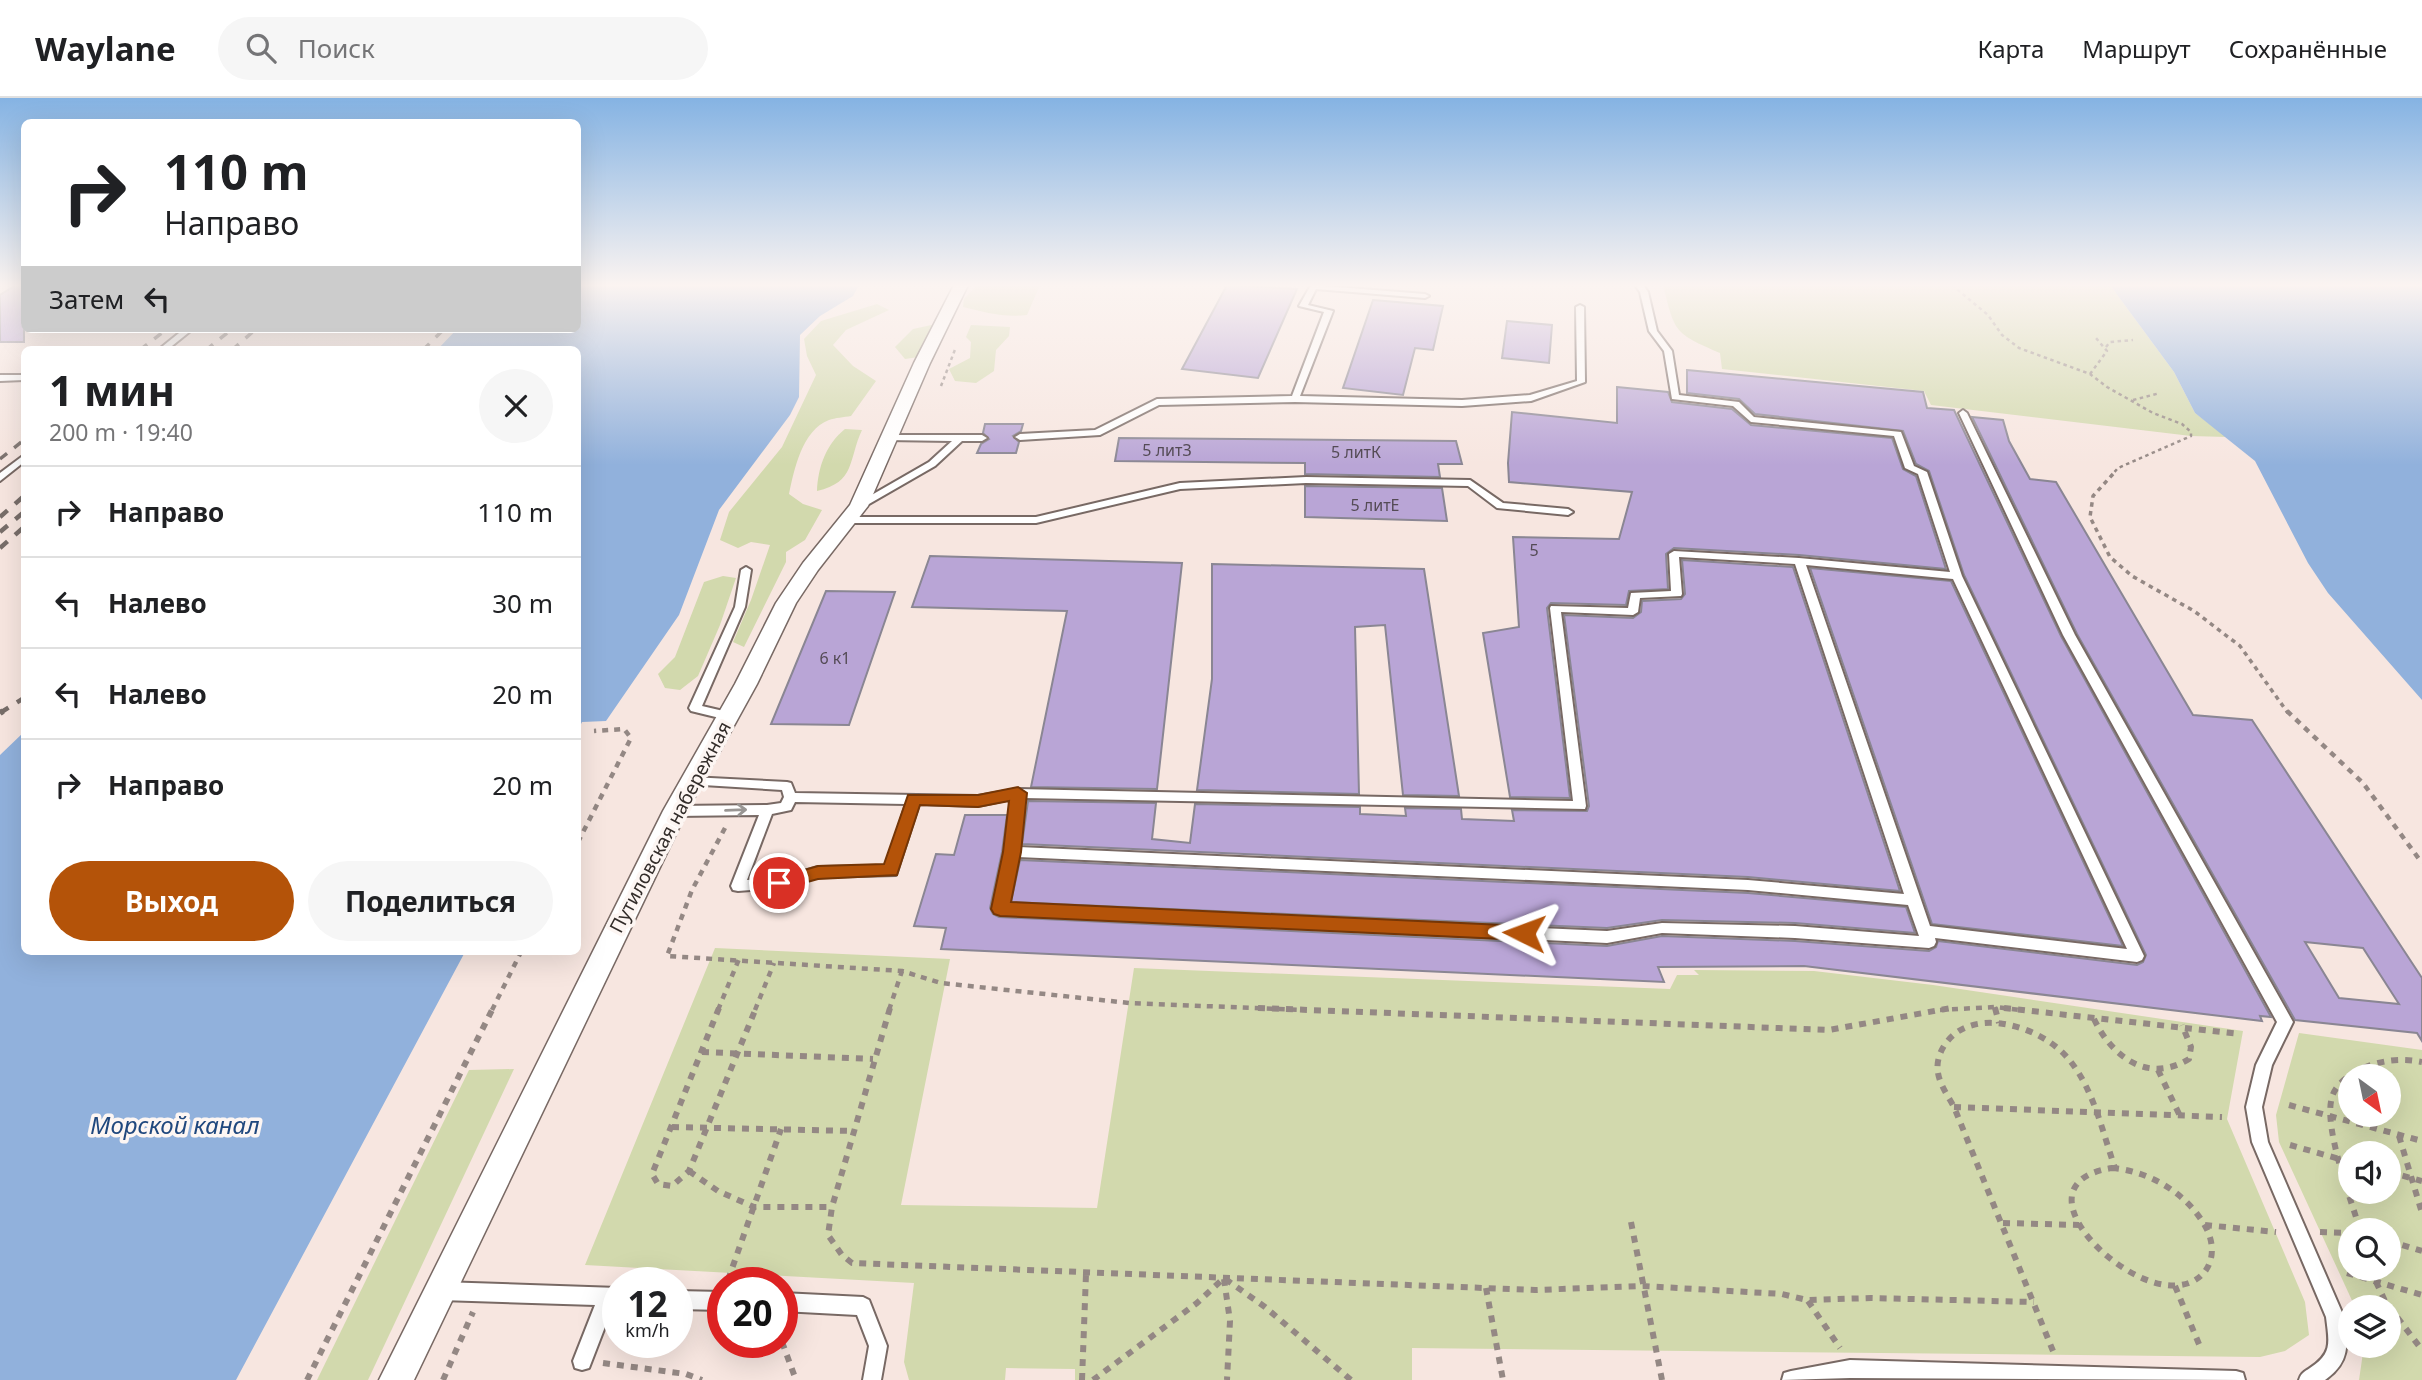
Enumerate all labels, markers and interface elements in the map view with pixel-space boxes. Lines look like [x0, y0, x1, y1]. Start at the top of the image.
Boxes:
search box [218, 17, 708, 80]
text: Waylane [35, 26, 176, 71]
icon: search [242, 29, 280, 67]
text: Поиск [298, 30, 375, 66]
text: Карта [1977, 32, 2044, 65]
text: Маршрут [2082, 32, 2191, 65]
text: Сохранённые [2229, 32, 2387, 65]
text: 110 m [164, 138, 309, 204]
icon: right [49, 147, 140, 238]
text: Направо [164, 201, 299, 244]
icon: left [138, 280, 176, 318]
text: Затем [49, 281, 124, 317]
text: 1 мин [49, 361, 175, 418]
button: close [479, 369, 553, 443]
text: 200 m · 19:40 [49, 416, 193, 448]
house number: 5 литЗ [1142, 439, 1192, 461]
house number: 5 литК [1331, 441, 1381, 463]
icon: right [49, 493, 87, 531]
text: Направо [108, 494, 224, 530]
text: 110 m [477, 494, 553, 530]
house number: 5 литЕ [1351, 494, 1399, 516]
house number: 5 [1529, 539, 1539, 561]
icon: left [49, 584, 87, 622]
text: Налево [108, 585, 207, 621]
text: 30 m [492, 585, 553, 621]
house number: 6 к1 [820, 647, 850, 669]
icon: left [49, 675, 87, 713]
text: Налево [108, 676, 207, 712]
text: 20 m [492, 676, 553, 712]
street label: Путиловская набережная [603, 717, 737, 937]
icon: right [49, 766, 87, 804]
text: Направо [108, 767, 224, 803]
text: 20 m [492, 767, 553, 803]
one-way arrow [724, 804, 747, 817]
pin [749, 853, 809, 913]
button: Выход [49, 861, 294, 941]
button: Поделиться [308, 861, 553, 941]
icon: arrive [760, 864, 798, 902]
position arrow [1487, 896, 1561, 970]
north arrow [2338, 1064, 2401, 1127]
map controls [2338, 1064, 2401, 1358]
water label: Морской канал [90, 1108, 260, 1141]
button: sound [2338, 1141, 2401, 1204]
button: search [2338, 1218, 2401, 1281]
speed limit sign: 20 [707, 1267, 798, 1358]
text: 12 [627, 1280, 668, 1327]
button: layers [2338, 1295, 2401, 1358]
text: km/h [625, 1318, 670, 1342]

